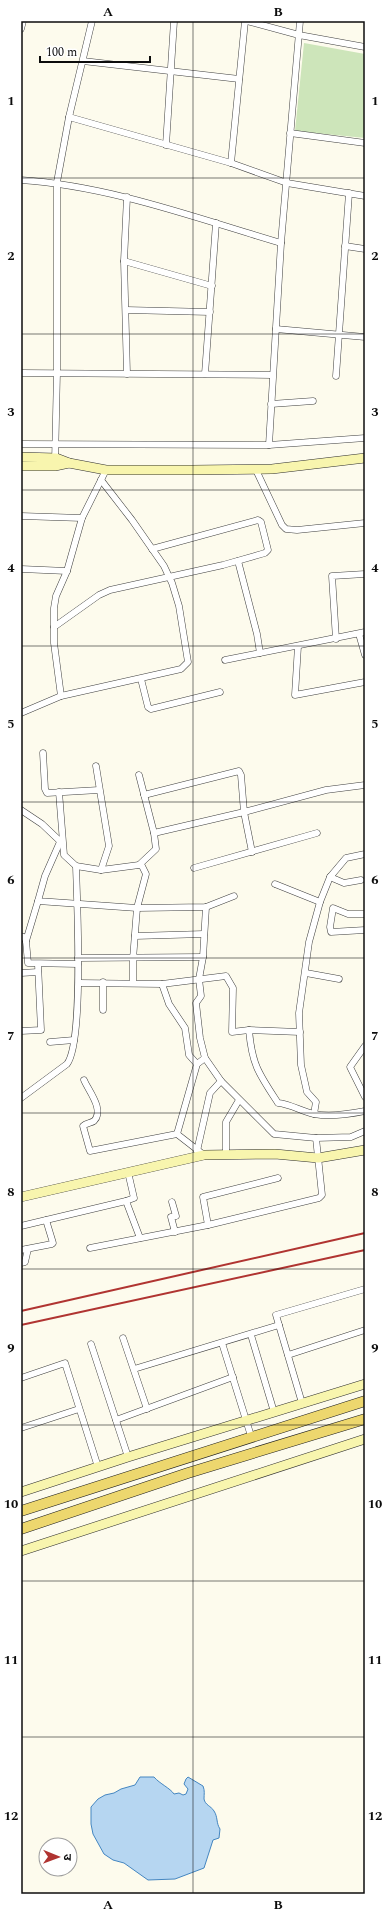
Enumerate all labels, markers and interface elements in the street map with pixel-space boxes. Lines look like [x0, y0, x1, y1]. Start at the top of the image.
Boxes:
text: A [103, 2, 113, 22]
text: B [273, 2, 283, 22]
scale bar [40, 38, 150, 64]
text: 100 m [46, 43, 77, 62]
text: 1 [7, 91, 15, 111]
text: 1 [371, 91, 379, 111]
text: 2 [7, 246, 15, 266]
text: 2 [371, 246, 379, 266]
text: 3 [7, 402, 15, 422]
text: 3 [371, 402, 379, 422]
text: 4 [7, 558, 15, 578]
text: 4 [371, 558, 379, 578]
text: 5 [7, 714, 15, 734]
text: 5 [371, 714, 379, 734]
text: 6 [7, 870, 15, 890]
text: 6 [371, 870, 379, 890]
text: 7 [7, 1026, 15, 1046]
text: 7 [371, 1026, 379, 1046]
text: 8 [7, 1182, 15, 1202]
text: 8 [371, 1182, 379, 1202]
text: 9 [7, 1338, 15, 1358]
text: 9 [371, 1338, 379, 1358]
text: 10 [4, 1494, 18, 1514]
text: 10 [368, 1494, 382, 1514]
text: 11 [4, 1650, 18, 1670]
text: 11 [368, 1650, 382, 1670]
text: 12 [4, 1806, 18, 1826]
text: 12 [368, 1806, 382, 1826]
north arrow [38, 1837, 78, 1877]
text: उ [59, 1854, 76, 1861]
text: A [103, 1895, 113, 1915]
text: B [273, 1895, 283, 1915]

